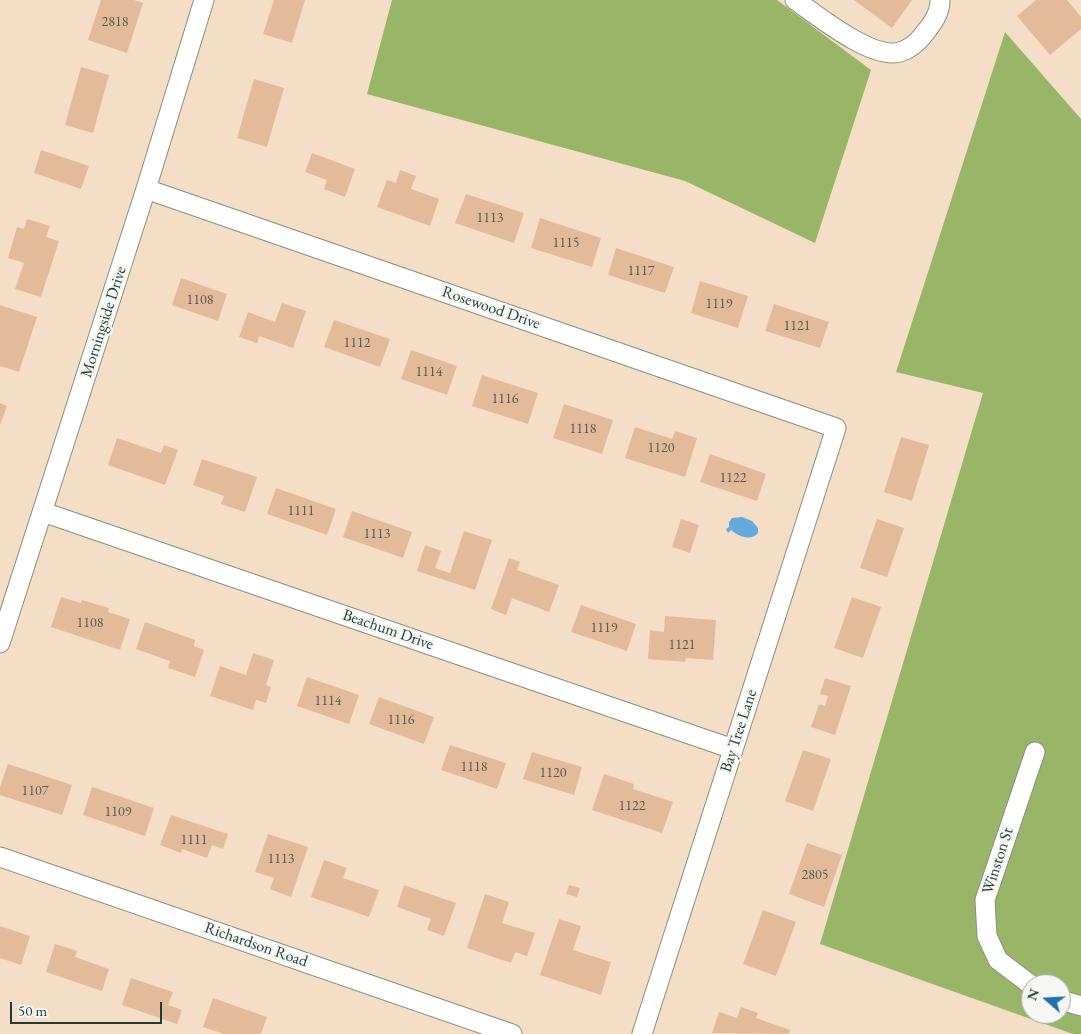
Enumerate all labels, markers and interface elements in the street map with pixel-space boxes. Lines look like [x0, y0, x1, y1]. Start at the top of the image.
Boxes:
house number: 2818 [102, 14, 128, 30]
house number: 1113 [477, 210, 503, 226]
house number: 1115 [553, 235, 579, 251]
house number: 1117 [628, 263, 654, 279]
street label: Morningside Drive [77, 264, 131, 380]
street label: Rosewood Drive [439, 282, 543, 334]
house number: 1108 [187, 292, 213, 308]
house number: 1119 [706, 296, 732, 312]
house number: 1121 [784, 318, 810, 334]
house number: 1112 [344, 335, 370, 351]
house number: 1114 [416, 364, 442, 380]
house number: 1116 [492, 391, 518, 407]
house number: 1118 [570, 421, 596, 437]
house number: 1120 [648, 440, 674, 456]
house number: 1122 [720, 470, 746, 486]
house number: 1111 [288, 503, 314, 519]
house number: 1113 [364, 526, 390, 542]
street label: Beachum Drive [340, 605, 436, 655]
house number: 1108 [77, 615, 103, 631]
house number: 1119 [591, 620, 617, 636]
house number: 1121 [669, 637, 695, 653]
street label: Bay Tree Lane [717, 687, 761, 775]
house number: 1114 [315, 693, 341, 709]
house number: 1116 [388, 712, 414, 728]
house number: 1118 [461, 759, 487, 775]
house number: 1120 [540, 765, 566, 781]
house number: 1107 [22, 783, 48, 799]
house number: 1122 [619, 798, 645, 814]
house number: 1109 [105, 804, 131, 820]
street label: Winston St [978, 825, 1018, 897]
house number: 1111 [181, 832, 207, 848]
house number: 1113 [268, 851, 294, 867]
house number: 2805 [802, 867, 828, 883]
street label: Richardson Road [202, 918, 310, 972]
north arrow [1021, 974, 1071, 1024]
text: N [1022, 986, 1043, 1003]
scale bar [12, 992, 165, 1024]
text: 50 m [18, 1001, 47, 1020]

